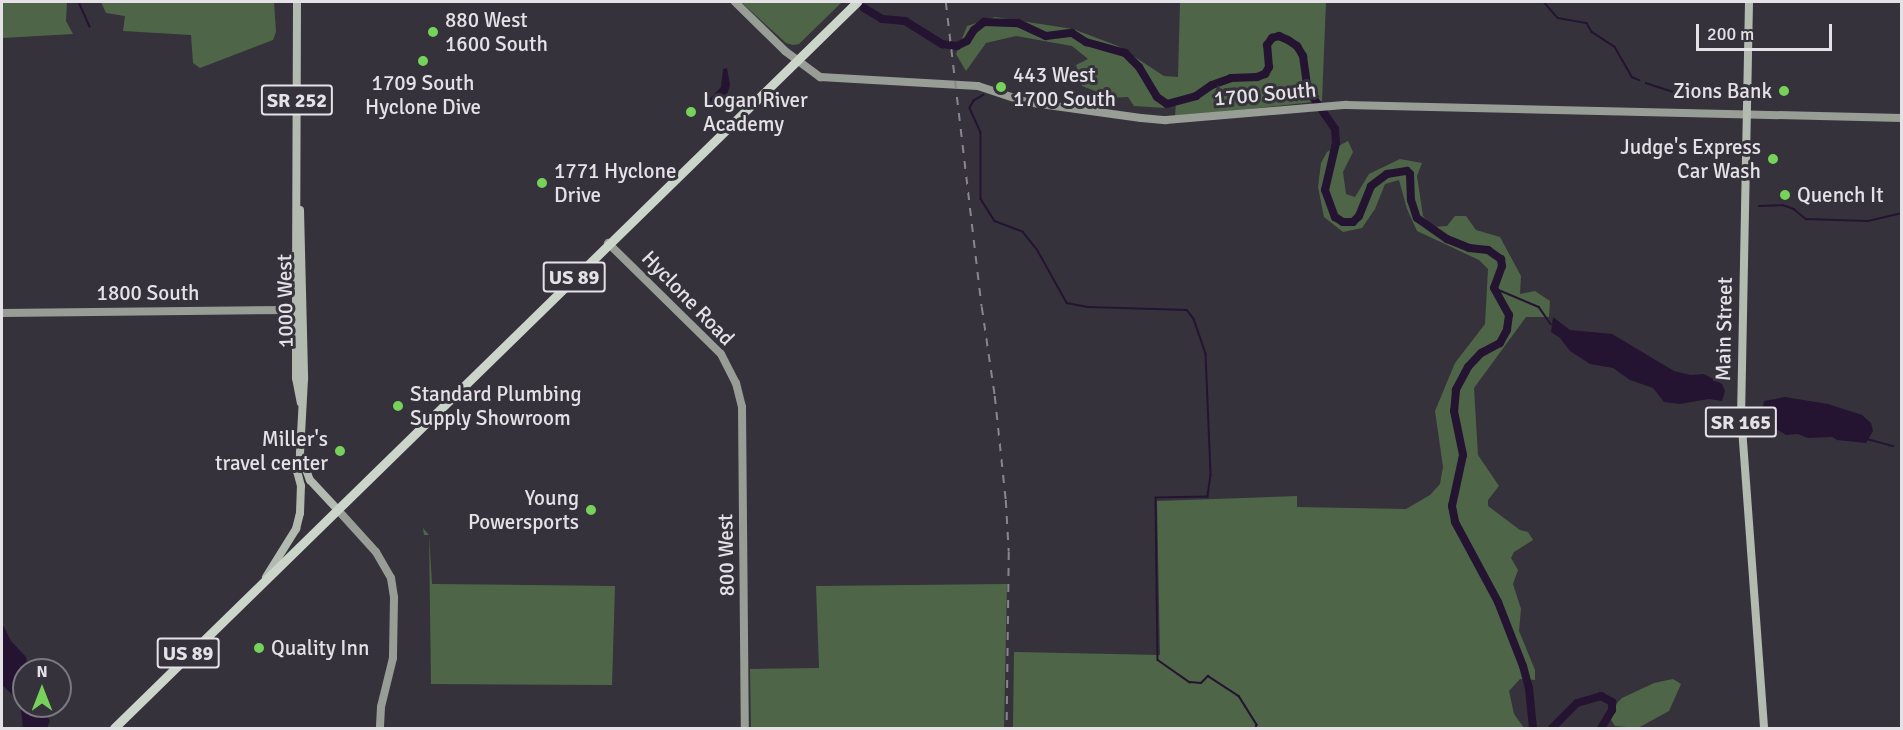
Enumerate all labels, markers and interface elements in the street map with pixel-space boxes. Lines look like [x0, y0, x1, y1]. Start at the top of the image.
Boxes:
place label: 880 West 1600 South [445, 7, 548, 57]
scale bar [1699, 12, 1836, 50]
text: 200 m [1707, 23, 1754, 45]
marker: 880 West 1600 South [426, 25, 440, 39]
marker: 1709 South Hyclone Dive [416, 54, 430, 68]
place label: 443 West 1700 South [1013, 62, 1116, 112]
place label: 1709 South Hyclone Dive [365, 70, 481, 120]
street label: 1700 South [1213, 77, 1317, 111]
place label: Zions Bank [1673, 78, 1772, 104]
marker: 443 West 1700 South [994, 80, 1008, 94]
road number: SR 252 [260, 83, 334, 117]
marker: Zions Bank [1777, 84, 1791, 98]
place label: Logan River Academy [703, 87, 808, 137]
marker: Logan River Academy [684, 105, 698, 119]
place label: Judge's Express Car Wash [1620, 134, 1761, 184]
marker: Judge's Express Car Wash [1766, 152, 1780, 166]
place label: 1771 Hyclone Drive [554, 158, 676, 208]
marker: 1771 Hyclone Drive [535, 176, 549, 190]
place label: Quench It [1797, 182, 1884, 208]
marker: Quench It [1778, 188, 1792, 202]
street label: Hyclone Road [637, 245, 739, 351]
street label: 1000 West [272, 254, 298, 348]
road number: US 89 [542, 260, 606, 294]
street label: Main Street [1710, 277, 1738, 381]
street label: 1800 South [97, 280, 199, 306]
place label: Standard Plumbing Supply Showroom [410, 381, 582, 431]
marker: Standard Plumbing Supply Showroom [391, 399, 405, 413]
road number: SR 165 [1704, 405, 1778, 439]
place label: Miller's travel center [215, 426, 328, 476]
marker: Miller's travel center [333, 444, 347, 458]
place label: Young Powersports [468, 485, 579, 535]
marker: Young Powersports [584, 503, 598, 517]
street label: 800 West [713, 513, 739, 597]
place label: Quality Inn [271, 635, 369, 661]
road number: US 89 [156, 636, 219, 670]
marker: Quality Inn [252, 641, 266, 655]
north arrow [12, 658, 72, 718]
text: N [36, 662, 48, 682]

